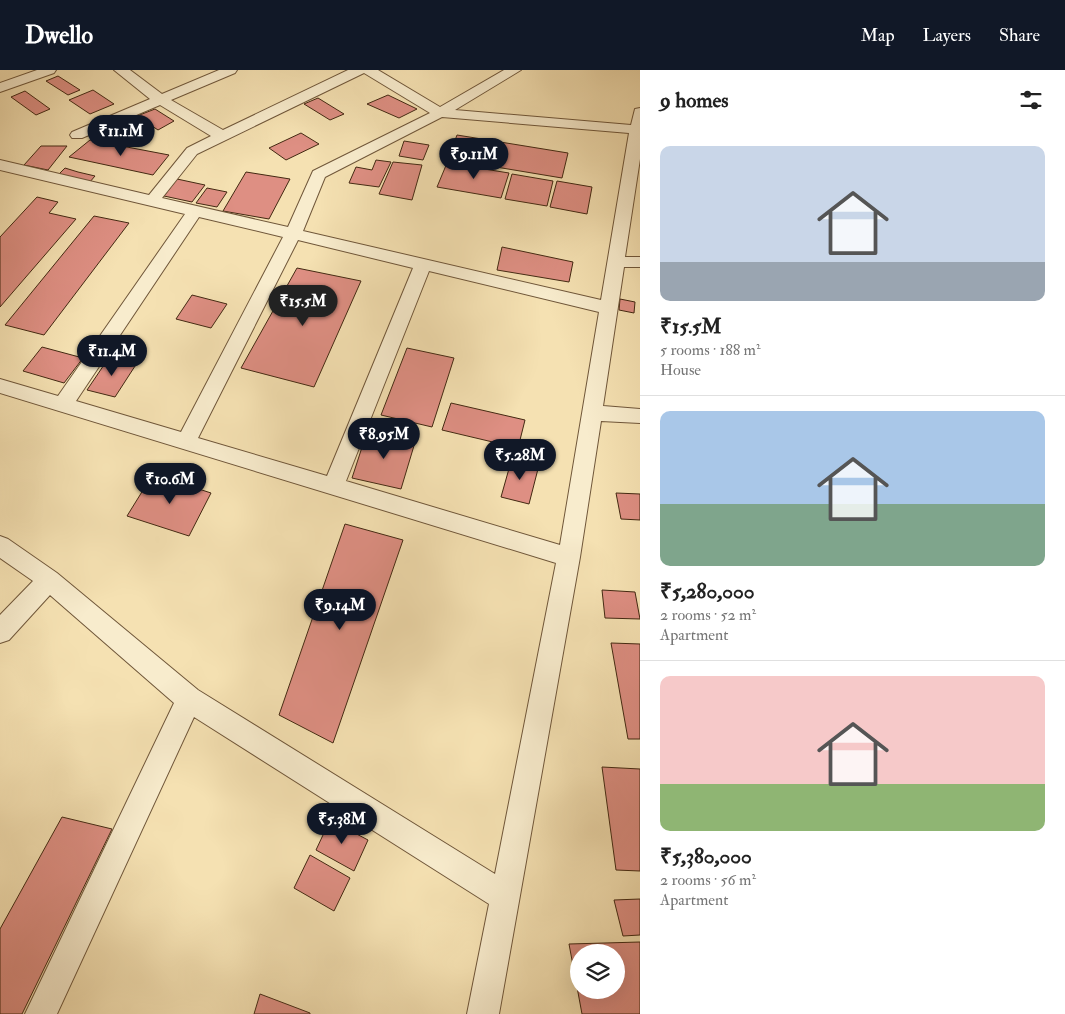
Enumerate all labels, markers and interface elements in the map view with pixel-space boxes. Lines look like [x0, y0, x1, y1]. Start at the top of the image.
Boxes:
text: Dwello [25, 20, 93, 51]
text: Map [861, 24, 895, 47]
text: Layers [923, 24, 971, 47]
text: Share [999, 24, 1040, 47]
icon: filters [1017, 86, 1045, 114]
text: 9 homes [660, 87, 729, 114]
pin: ₹11.1M [80, 114, 162, 157]
text: ₹11.1M [99, 121, 143, 141]
pin: ₹9.11M [433, 138, 515, 180]
text: ₹9.11M [450, 144, 498, 164]
icon: home [808, 178, 898, 268]
pin: ₹15.5M [262, 284, 344, 327]
text: ₹15.5M [280, 291, 326, 311]
text: ₹15.5M [660, 313, 722, 340]
pin: ₹11.4M [71, 334, 153, 377]
text: 5 rooms · 188 m² [660, 340, 761, 360]
text: ₹11.4M [88, 341, 136, 361]
text: House [660, 360, 701, 380]
pin: ₹8.95M [343, 418, 425, 460]
text: ₹8.95M [359, 424, 409, 444]
pin: ₹5.28M [479, 438, 561, 481]
icon: home [808, 444, 898, 534]
text: ₹5.28M [495, 445, 545, 465]
pin: ₹10.6M [129, 462, 211, 505]
text: ₹10.6M [145, 469, 195, 489]
text: ₹5,280,000 [660, 578, 754, 605]
pin: ₹9.14M [299, 588, 381, 631]
text: ₹9.14M [315, 595, 365, 615]
text: 2 rooms · 52 m² [660, 605, 756, 625]
text: Apartment [660, 625, 728, 645]
icon: home [808, 709, 898, 799]
pin: ₹5.38M [301, 802, 383, 845]
text: ₹5.38M [318, 809, 366, 829]
text: ₹5,380,000 [660, 843, 752, 870]
text: 2 rooms · 56 m² [660, 870, 756, 890]
text: Apartment [660, 890, 728, 910]
map controls [570, 944, 625, 999]
button: layers [570, 944, 625, 999]

